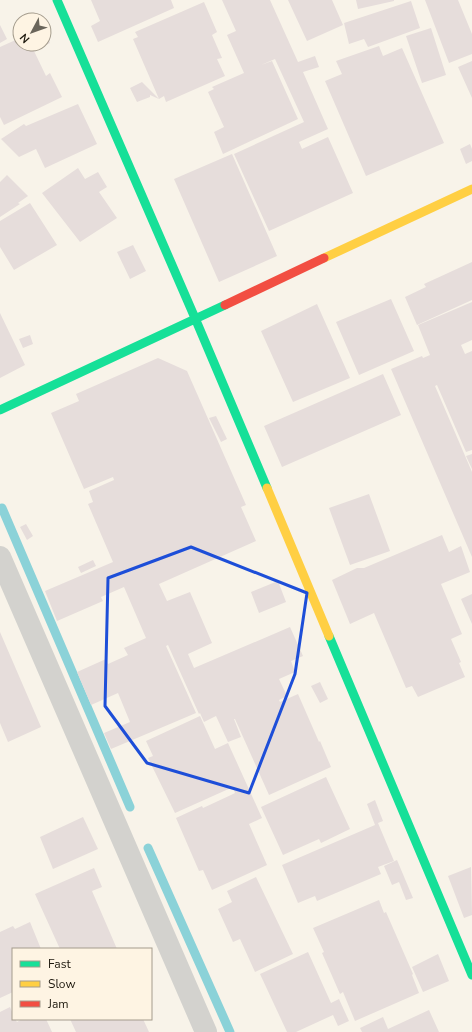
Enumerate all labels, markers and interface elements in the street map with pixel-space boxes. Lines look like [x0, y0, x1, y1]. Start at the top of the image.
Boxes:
north arrow [12, 12, 52, 52]
text: N [16, 30, 33, 46]
legend [12, 948, 152, 1020]
text: Fast [48, 956, 71, 972]
text: Slow [48, 976, 76, 992]
text: Jam [47, 996, 69, 1012]

